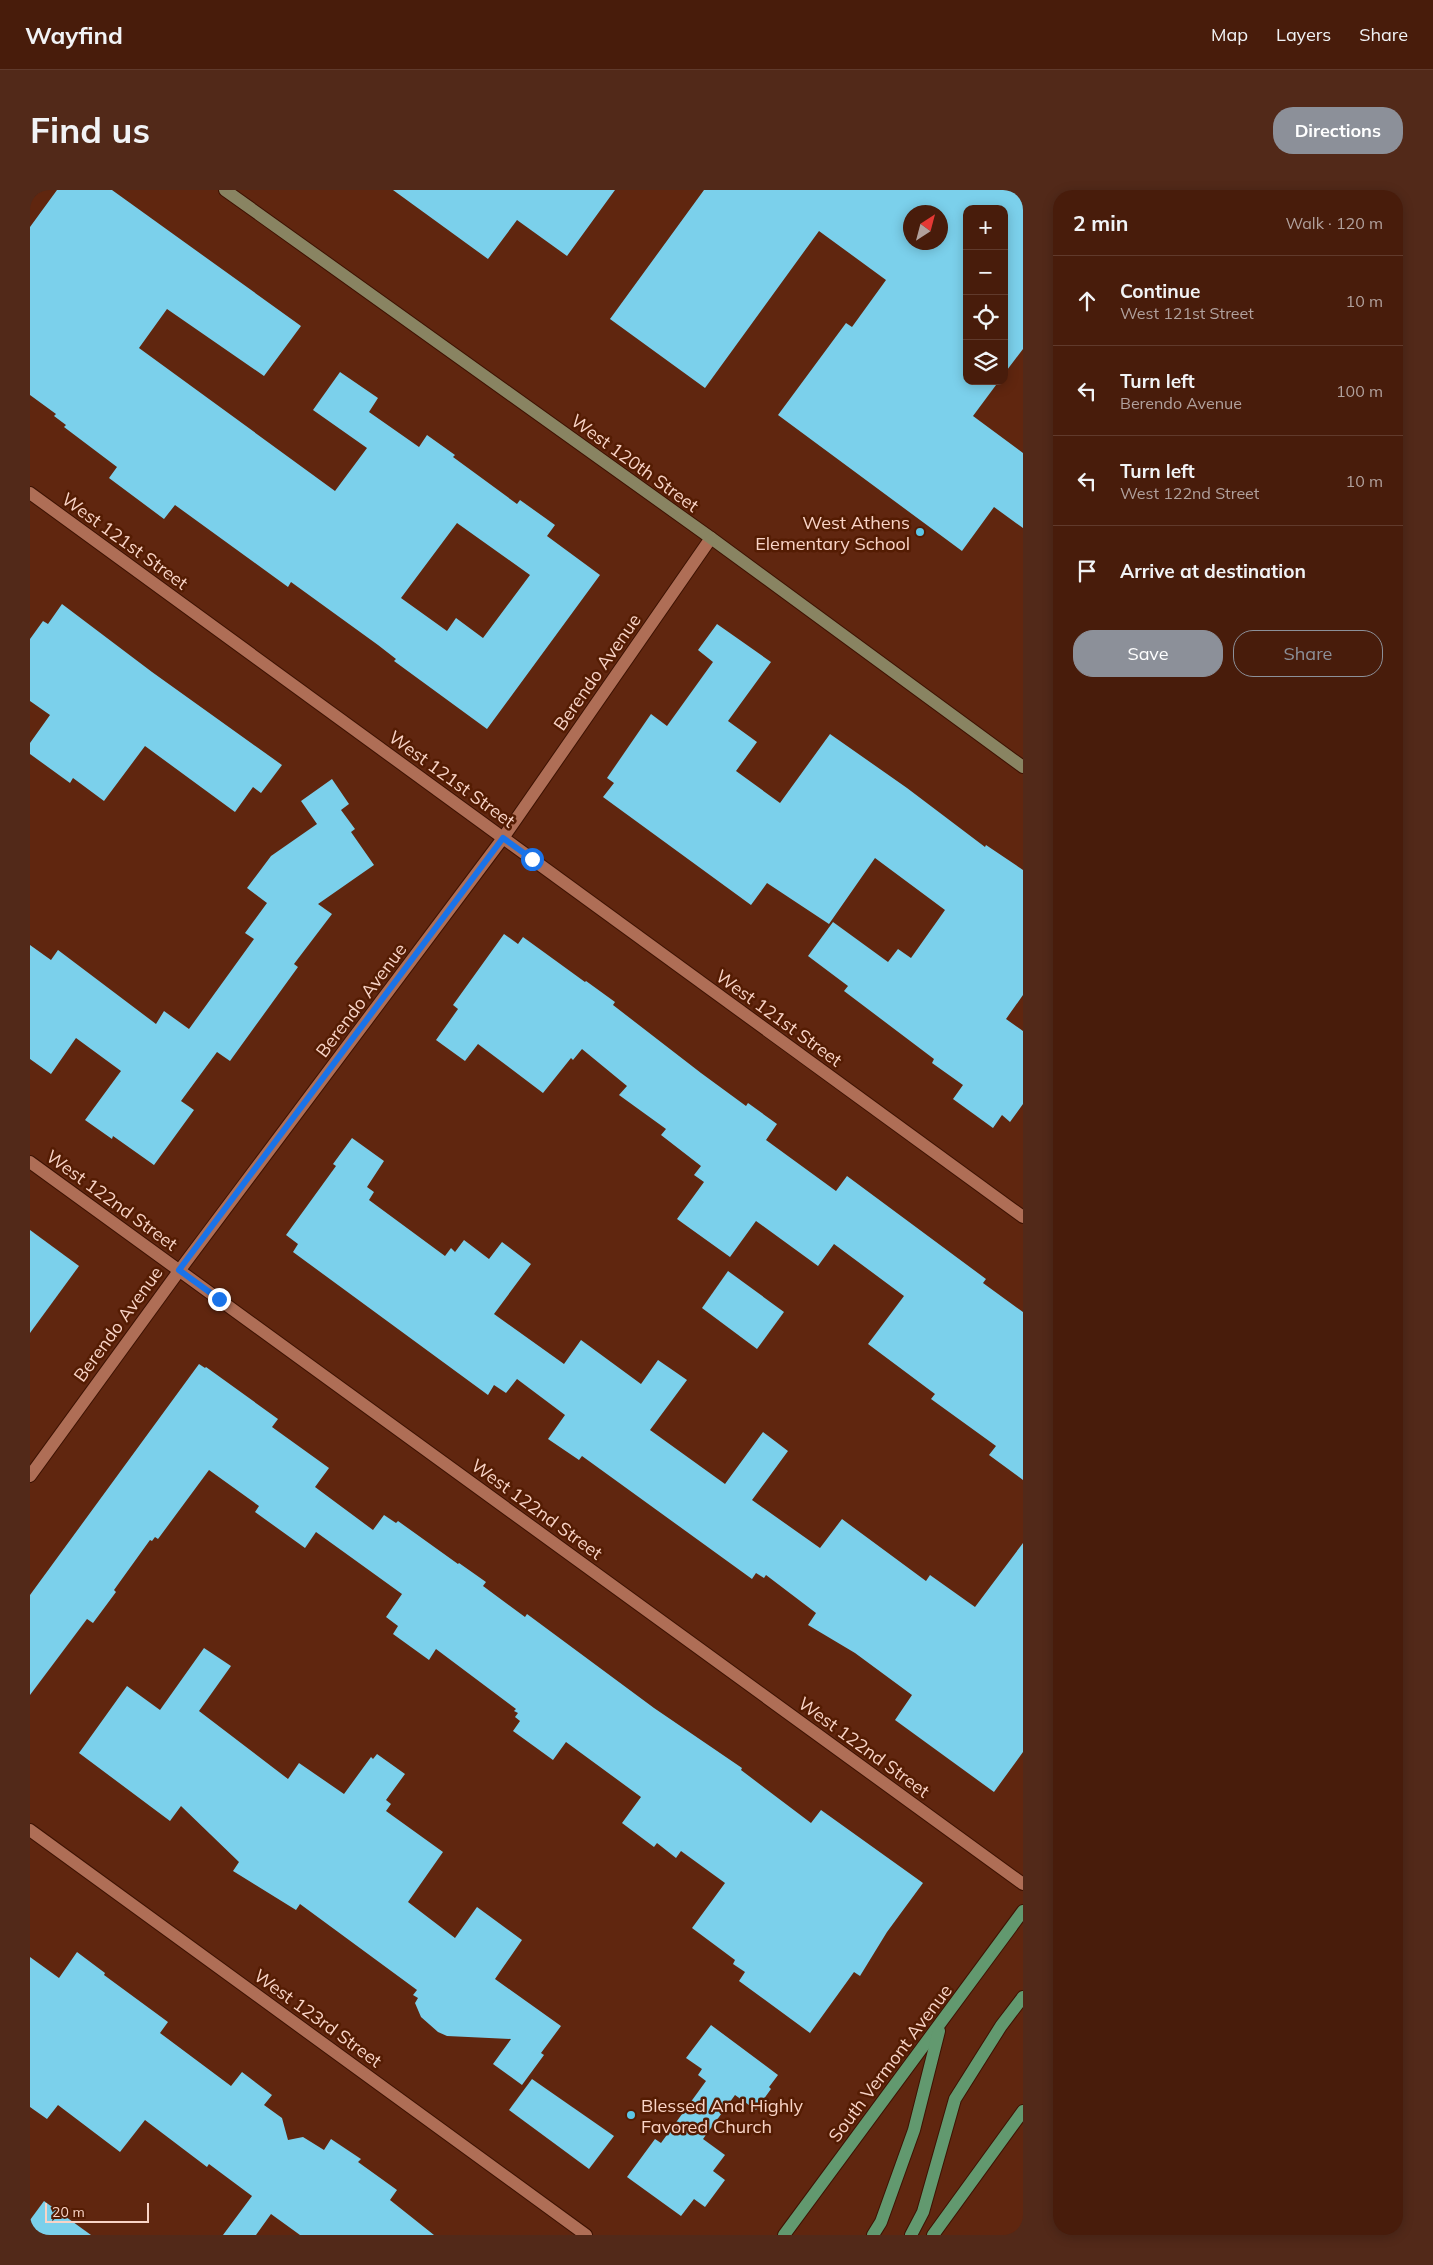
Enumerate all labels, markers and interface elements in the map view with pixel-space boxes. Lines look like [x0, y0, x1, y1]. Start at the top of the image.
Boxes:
text: Wayfind [25, 20, 123, 50]
text: Map [1211, 23, 1248, 46]
text: Layers [1276, 23, 1331, 46]
text: Share [1359, 23, 1408, 46]
button: Directions [1273, 107, 1403, 154]
text: Find us [30, 108, 150, 152]
north arrow [903, 205, 948, 250]
map controls [963, 205, 1008, 385]
button: + [963, 205, 1008, 250]
text: 2 min [1073, 210, 1128, 236]
text: Walk · 120 m [1285, 213, 1383, 233]
button: − [963, 250, 1008, 295]
text: Continue [1120, 279, 1200, 303]
icon: ahead [1073, 287, 1101, 315]
text: 10 m [1346, 291, 1383, 311]
button: locate [963, 295, 1008, 340]
text: West 121st Street [1120, 303, 1254, 323]
button: layers [963, 340, 1008, 385]
text: Turn left [1120, 369, 1195, 393]
icon: left [1073, 377, 1101, 405]
text: 100 m [1336, 381, 1383, 401]
text: Berendo Avenue [1120, 393, 1242, 413]
street label: West 120th Street [567, 409, 703, 517]
text: Turn left [1120, 459, 1195, 483]
icon: left [1073, 467, 1101, 495]
text: 10 m [1346, 471, 1383, 491]
text: West 122nd Street [1120, 483, 1259, 503]
street label: West 121st Street [57, 487, 193, 595]
place label: West Athens Elementary School [755, 511, 910, 555]
marker: West Athens Elementary School [914, 526, 926, 538]
icon: arrive [1073, 557, 1101, 585]
text: Arrive at destination [1120, 559, 1306, 583]
street label: Berendo Avenue [548, 609, 646, 735]
button: Save [1073, 630, 1223, 677]
button: Share [1233, 630, 1383, 677]
street label: West 121st Street [384, 725, 520, 833]
route start [521, 848, 544, 871]
street label: Berendo Avenue [311, 938, 411, 1062]
street label: West 121st Street [711, 964, 847, 1072]
street label: West 122nd Street [42, 1145, 182, 1255]
street label: Berendo Avenue [68, 1262, 168, 1386]
route end [208, 1288, 231, 1311]
street label: West 122nd Street [467, 1454, 607, 1564]
street label: West 122nd Street [794, 1692, 934, 1802]
street label: West 123rd Street [249, 1964, 387, 2072]
street label: South Vermont Avenue [823, 1980, 957, 2146]
place label: Blessed And Highly Favored Church [641, 2094, 803, 2138]
marker: Blessed And Highly Favored Church [625, 2109, 637, 2121]
scale bar [45, 2200, 149, 2223]
text: 20 m [52, 2203, 85, 2221]

